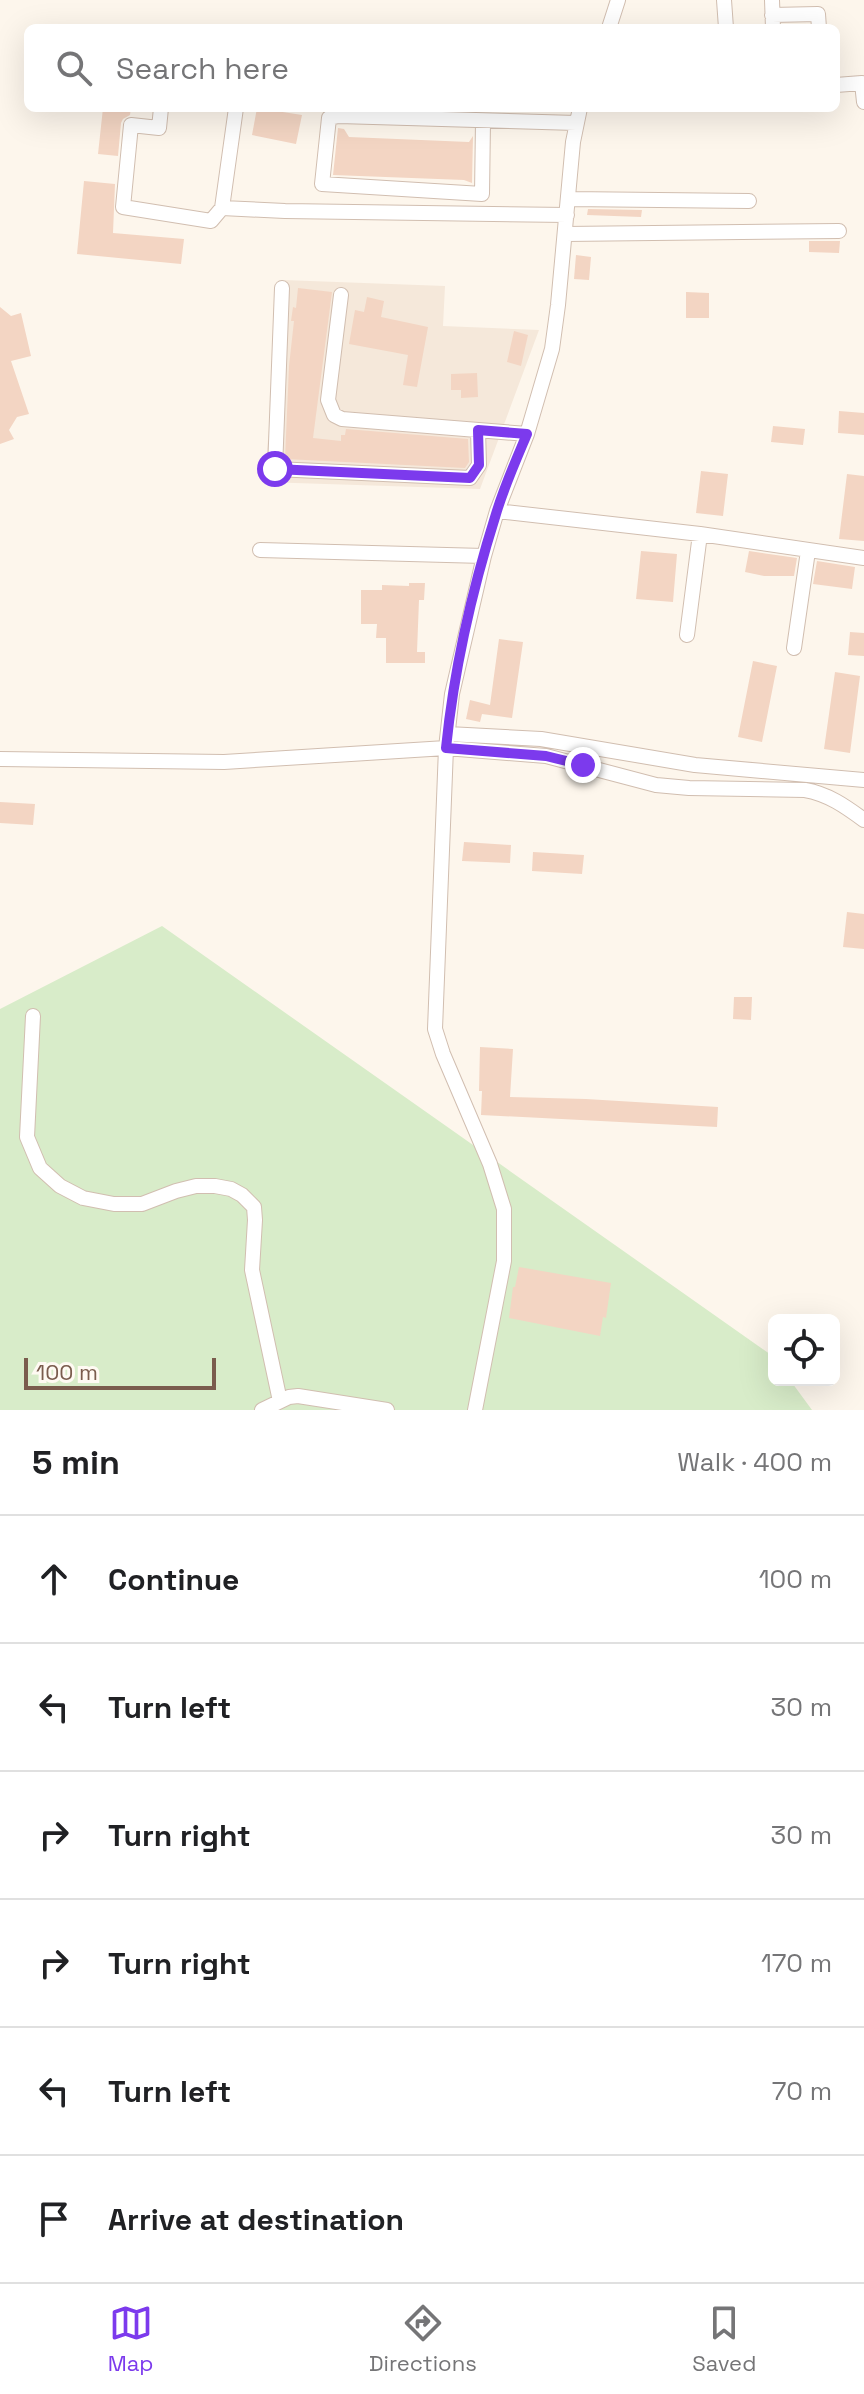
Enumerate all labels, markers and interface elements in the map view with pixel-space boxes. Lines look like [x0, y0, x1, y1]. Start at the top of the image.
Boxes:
search box [24, 24, 840, 112]
icon: search [52, 46, 96, 90]
text: Search here [116, 49, 289, 88]
route start [257, 451, 293, 487]
route end [565, 747, 601, 783]
map controls [768, 1314, 840, 1386]
button: locate [768, 1314, 840, 1386]
scale bar [24, 1354, 216, 1390]
text: 100 m [36, 1358, 98, 1386]
text: 5 min [32, 1441, 120, 1484]
text: Walk · 400 m [677, 1445, 832, 1479]
icon: ahead [32, 1557, 76, 1601]
text: Continue [108, 1560, 239, 1599]
text: 100 m [759, 1562, 832, 1596]
icon: left [32, 1685, 76, 1729]
text: Turn left [108, 1688, 231, 1727]
text: 30 m [771, 1690, 832, 1724]
icon: right [32, 1813, 76, 1857]
text: Turn right [108, 1816, 251, 1855]
text: 30 m [771, 1818, 832, 1852]
icon: right [32, 1941, 76, 1985]
text: Turn right [108, 1944, 251, 1983]
text: 170 m [761, 1946, 832, 1980]
icon: left [32, 2069, 76, 2113]
text: Turn left [108, 2072, 231, 2111]
text: 70 m [772, 2074, 832, 2108]
icon: arrive [32, 2197, 76, 2241]
text: Arrive at destination [108, 2200, 404, 2239]
tab: Map [108, 2301, 154, 2377]
tab: Directions [369, 2301, 477, 2377]
tab: Saved [692, 2301, 756, 2377]

